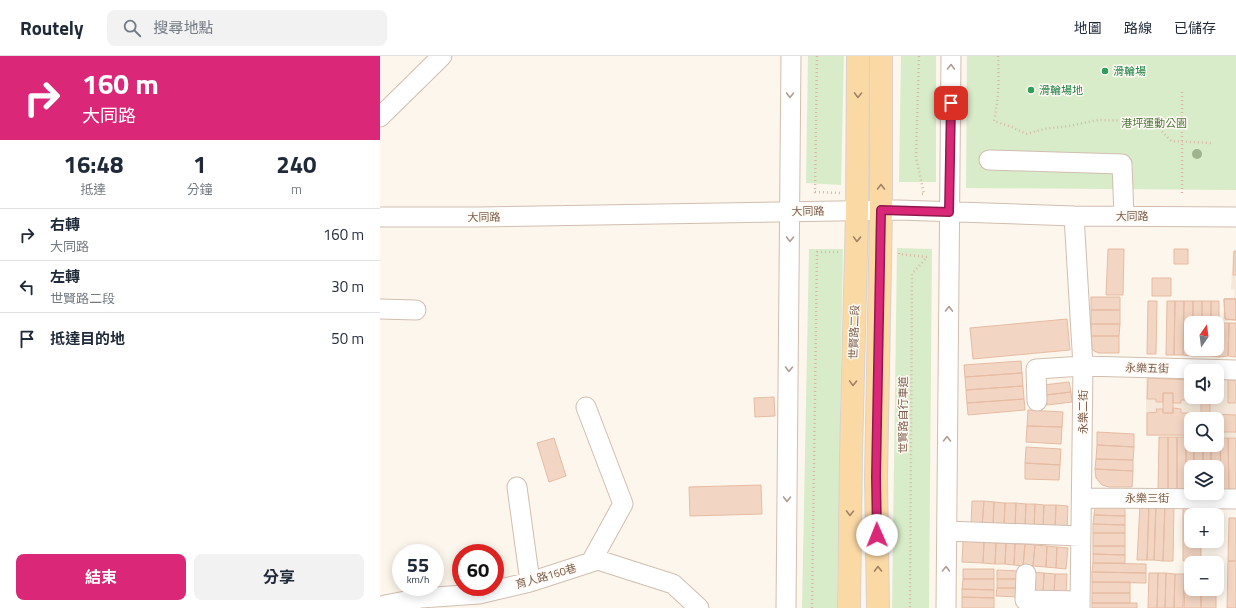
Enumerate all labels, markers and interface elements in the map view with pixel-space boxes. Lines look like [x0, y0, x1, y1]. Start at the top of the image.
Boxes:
search box [107, 10, 387, 46]
text: Routely [20, 13, 83, 42]
text: 搜尋地點 [153, 16, 214, 39]
icon: search [121, 17, 143, 39]
text: 地圖 [1074, 17, 1102, 38]
text: 路線 [1124, 17, 1152, 38]
text: 已儲存 [1174, 17, 1216, 38]
text: 160 m [82, 62, 159, 105]
place label: 滑輪場 [1113, 63, 1146, 79]
one-way arrow [947, 64, 955, 70]
marker: 滑輪場 [1100, 66, 1110, 76]
icon: right [16, 72, 68, 124]
place label: 滑輪場地 [1039, 82, 1083, 98]
marker: 滑輪場地 [1026, 85, 1036, 95]
pin [934, 86, 968, 120]
one-way arrow [786, 92, 794, 98]
one-way arrow [854, 92, 862, 98]
icon: arrive [940, 92, 962, 114]
text: 大同路 [82, 102, 136, 129]
park label: 港坪運動公園 [1121, 115, 1187, 131]
text: 16:48 [63, 146, 123, 182]
text: 1 [193, 146, 207, 182]
text: 240 [276, 146, 317, 182]
text: 抵達 [80, 179, 106, 199]
text: 分鐘 [187, 179, 213, 199]
text: m [291, 179, 302, 199]
one-way arrow [877, 184, 885, 190]
street label: 大同路 [791, 203, 825, 219]
street label: 大同路 [1116, 208, 1149, 224]
street label: 大同路 [467, 209, 501, 225]
text: 右轉 [50, 213, 80, 236]
text: 160 m [323, 223, 364, 246]
icon: right [16, 224, 38, 246]
text: 大同路 [50, 236, 89, 256]
one-way arrow [786, 236, 794, 242]
one-way arrow [852, 236, 861, 242]
text: 左轉 [50, 265, 80, 288]
text: 30 m [331, 275, 364, 298]
icon: left [16, 276, 38, 298]
text: 世賢路二段 [50, 288, 115, 308]
street label: 世賢路二段 [845, 304, 863, 360]
one-way arrow [945, 306, 953, 312]
north arrow [1184, 316, 1224, 356]
map controls [1184, 316, 1224, 596]
text: 抵達目的地 [50, 327, 125, 350]
text: 50 m [331, 327, 364, 350]
icon: arrive [16, 328, 38, 350]
street label: 永樂五街 [1125, 360, 1169, 376]
button: sound [1184, 364, 1224, 404]
one-way arrow [785, 366, 793, 372]
street label: 世賢路自行車道 [895, 377, 911, 454]
one-way arrow [849, 380, 857, 386]
street label: 永樂二街 [1075, 390, 1091, 434]
button: search [1184, 412, 1224, 452]
one-way arrow [943, 436, 951, 442]
button: layers [1184, 460, 1224, 500]
street label: 永樂三街 [1125, 490, 1169, 506]
one-way arrow [783, 496, 791, 502]
button: + [1184, 508, 1224, 548]
one-way arrow [846, 510, 854, 516]
position arrow [856, 514, 898, 556]
speed limit sign: 60 [452, 544, 504, 596]
text: 55 [407, 549, 429, 580]
button: 結束 [16, 554, 186, 600]
button: 分享 [194, 554, 364, 600]
button: − [1184, 556, 1224, 596]
street label: 育人路160巷 [514, 560, 578, 592]
one-way arrow [873, 566, 882, 572]
one-way arrow [942, 566, 950, 572]
text: km/h [407, 572, 429, 587]

